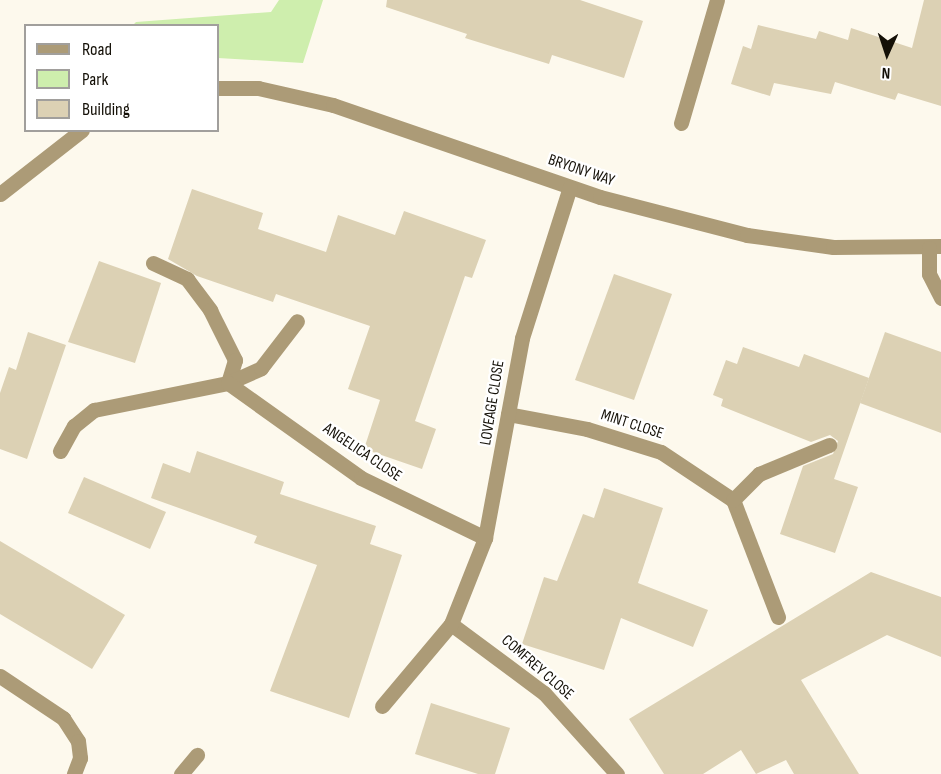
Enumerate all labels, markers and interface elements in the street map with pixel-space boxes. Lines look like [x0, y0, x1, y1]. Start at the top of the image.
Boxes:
legend [24, 24, 219, 132]
north arrow [857, 24, 917, 84]
text: Road [82, 39, 112, 60]
text: N [881, 63, 891, 82]
text: Park [82, 69, 108, 90]
text: Building [82, 99, 130, 120]
street label: BRYONY WAY [545, 151, 617, 191]
street label: LOVEAGE CLOSE [477, 359, 509, 447]
street label: MINT CLOSE [598, 406, 666, 444]
street label: ANGELICA CLOSE [319, 420, 405, 486]
street label: COMFREY CLOSE [497, 631, 577, 705]

